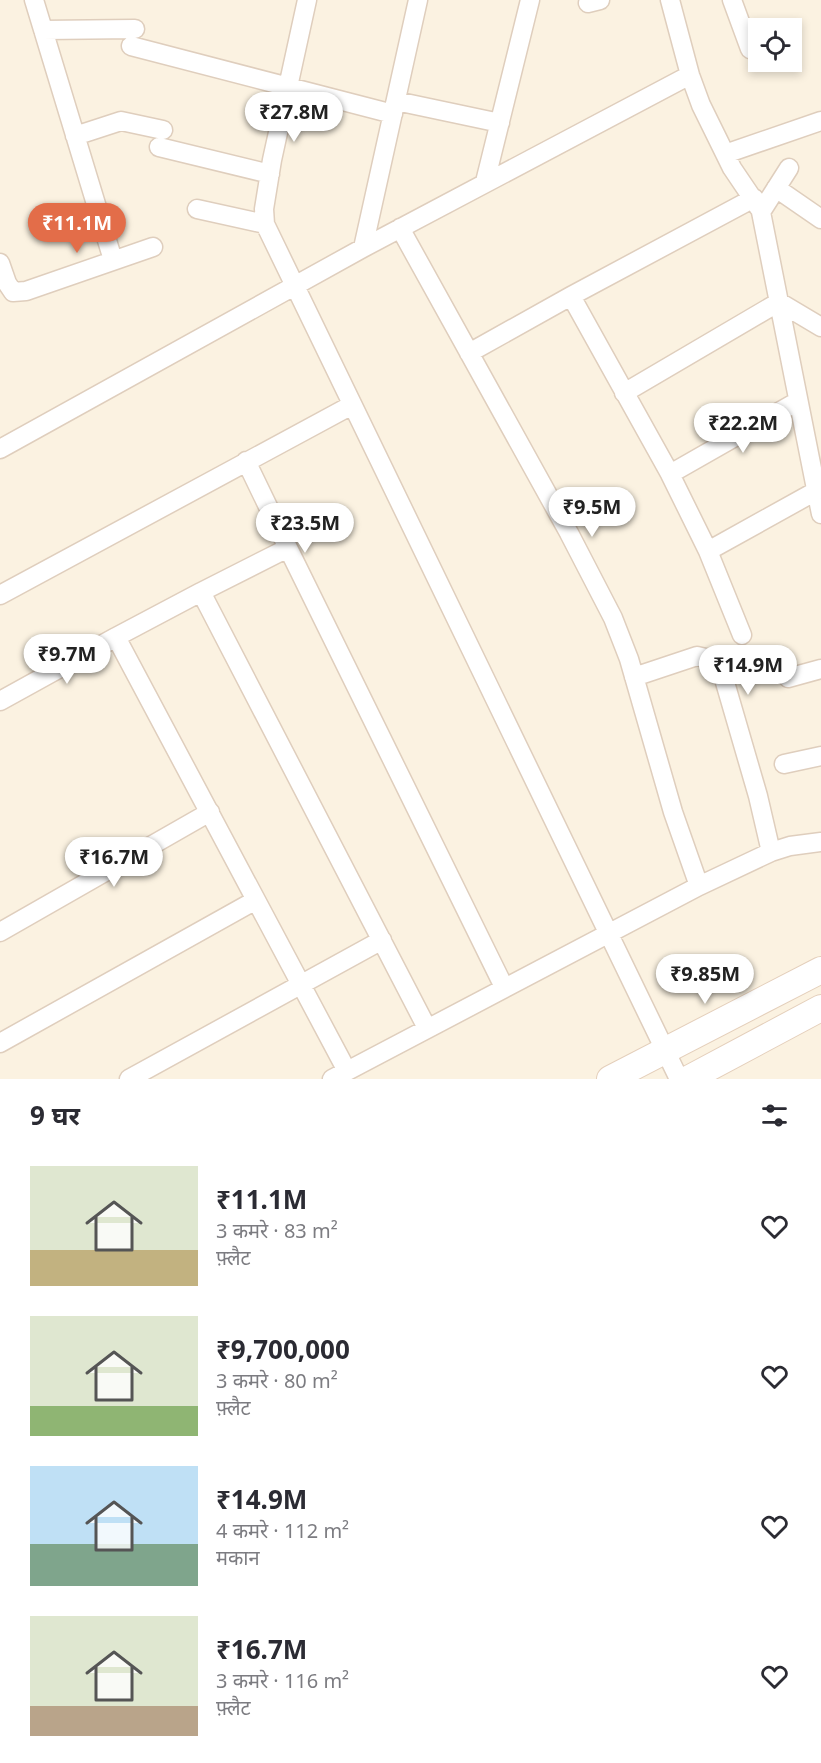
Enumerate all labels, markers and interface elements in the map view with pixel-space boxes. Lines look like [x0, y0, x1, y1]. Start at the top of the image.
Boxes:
map controls [748, 18, 802, 72]
button: locate [748, 18, 802, 72]
pin: ₹27.8M [245, 92, 343, 143]
text: ₹27.8M [259, 98, 329, 125]
pin: ₹11.1M [28, 203, 126, 254]
text: ₹11.1M [42, 209, 112, 236]
pin: ₹22.2M [694, 403, 792, 454]
text: ₹22.2M [708, 409, 778, 436]
pin: ₹9.5M [550, 487, 634, 538]
text: ₹9.5M [563, 493, 621, 520]
pin: ₹23.5M [256, 503, 354, 554]
text: ₹23.5M [270, 509, 340, 536]
pin: ₹9.7M [25, 634, 109, 685]
text: ₹9.7M [38, 640, 96, 667]
pin: ₹14.9M [699, 645, 797, 696]
text: ₹14.9M [713, 651, 783, 678]
pin: ₹16.7M [65, 837, 163, 888]
text: ₹16.7M [79, 843, 149, 870]
pin: ₹9.85M [656, 954, 754, 1005]
text: ₹9.85M [670, 960, 740, 987]
text: 9 घर [30, 1097, 80, 1133]
icon: filters [758, 1099, 791, 1132]
text: ₹11.1M [216, 1181, 307, 1217]
icon: home [78, 1190, 150, 1262]
icon: heart [758, 1210, 791, 1243]
text: 3 कमरे · 83 m² [216, 1217, 338, 1244]
text: फ़्लैट [216, 1244, 251, 1271]
text: ₹9,700,000 [216, 1331, 350, 1367]
icon: home [78, 1340, 150, 1412]
icon: heart [758, 1360, 791, 1393]
text: 3 कमरे · 80 m² [216, 1367, 338, 1394]
text: फ़्लैट [216, 1394, 251, 1421]
text: ₹14.9M [216, 1481, 307, 1517]
icon: home [78, 1490, 150, 1562]
icon: heart [758, 1510, 791, 1543]
text: 4 कमरे · 112 m² [216, 1517, 349, 1544]
text: मकान [216, 1544, 260, 1571]
text: ₹16.7M [216, 1631, 307, 1667]
icon: home [78, 1640, 150, 1712]
icon: heart [758, 1660, 791, 1693]
text: 3 कमरे · 116 m² [216, 1667, 349, 1694]
text: फ़्लैट [216, 1694, 251, 1721]

